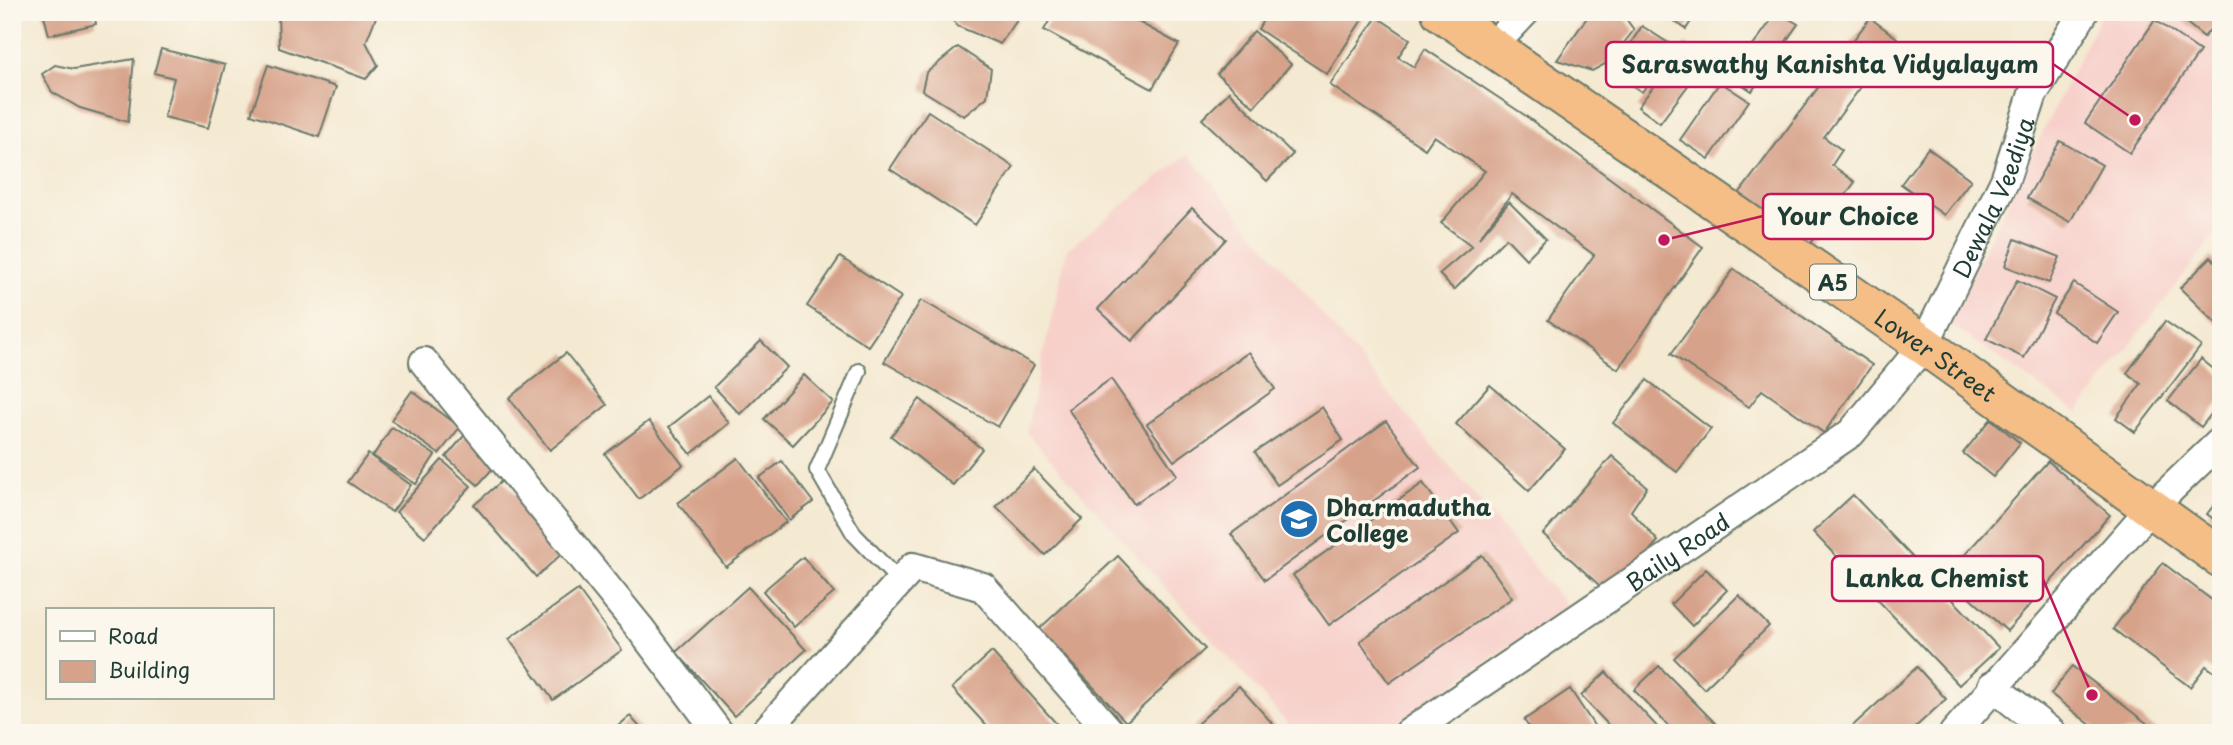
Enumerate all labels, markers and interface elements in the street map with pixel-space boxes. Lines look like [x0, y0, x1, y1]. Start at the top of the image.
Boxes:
callout: Saraswathy Kanishta Vidyalayam [1606, 42, 2053, 87]
text: Saraswathy Kanishta Vidyalayam [1621, 45, 2039, 81]
street label: Dewala Veediya [1942, 111, 2042, 283]
callout: Your Choice [1763, 194, 1933, 239]
text: Your Choice [1777, 197, 1919, 233]
road number: A5 [1810, 264, 1856, 300]
street label: Lower Street [1868, 299, 2004, 409]
place label: Dharmadutha College [1326, 489, 1492, 550]
school or university icon: Dharmadutha College [1278, 498, 1320, 540]
street label: Baily Road [1618, 503, 1736, 599]
callout: Lanka Chemist [1832, 556, 2043, 601]
text: Lanka Chemist [1845, 559, 2029, 595]
legend [46, 608, 273, 700]
text: Road [108, 619, 159, 651]
text: Building [108, 653, 190, 685]

